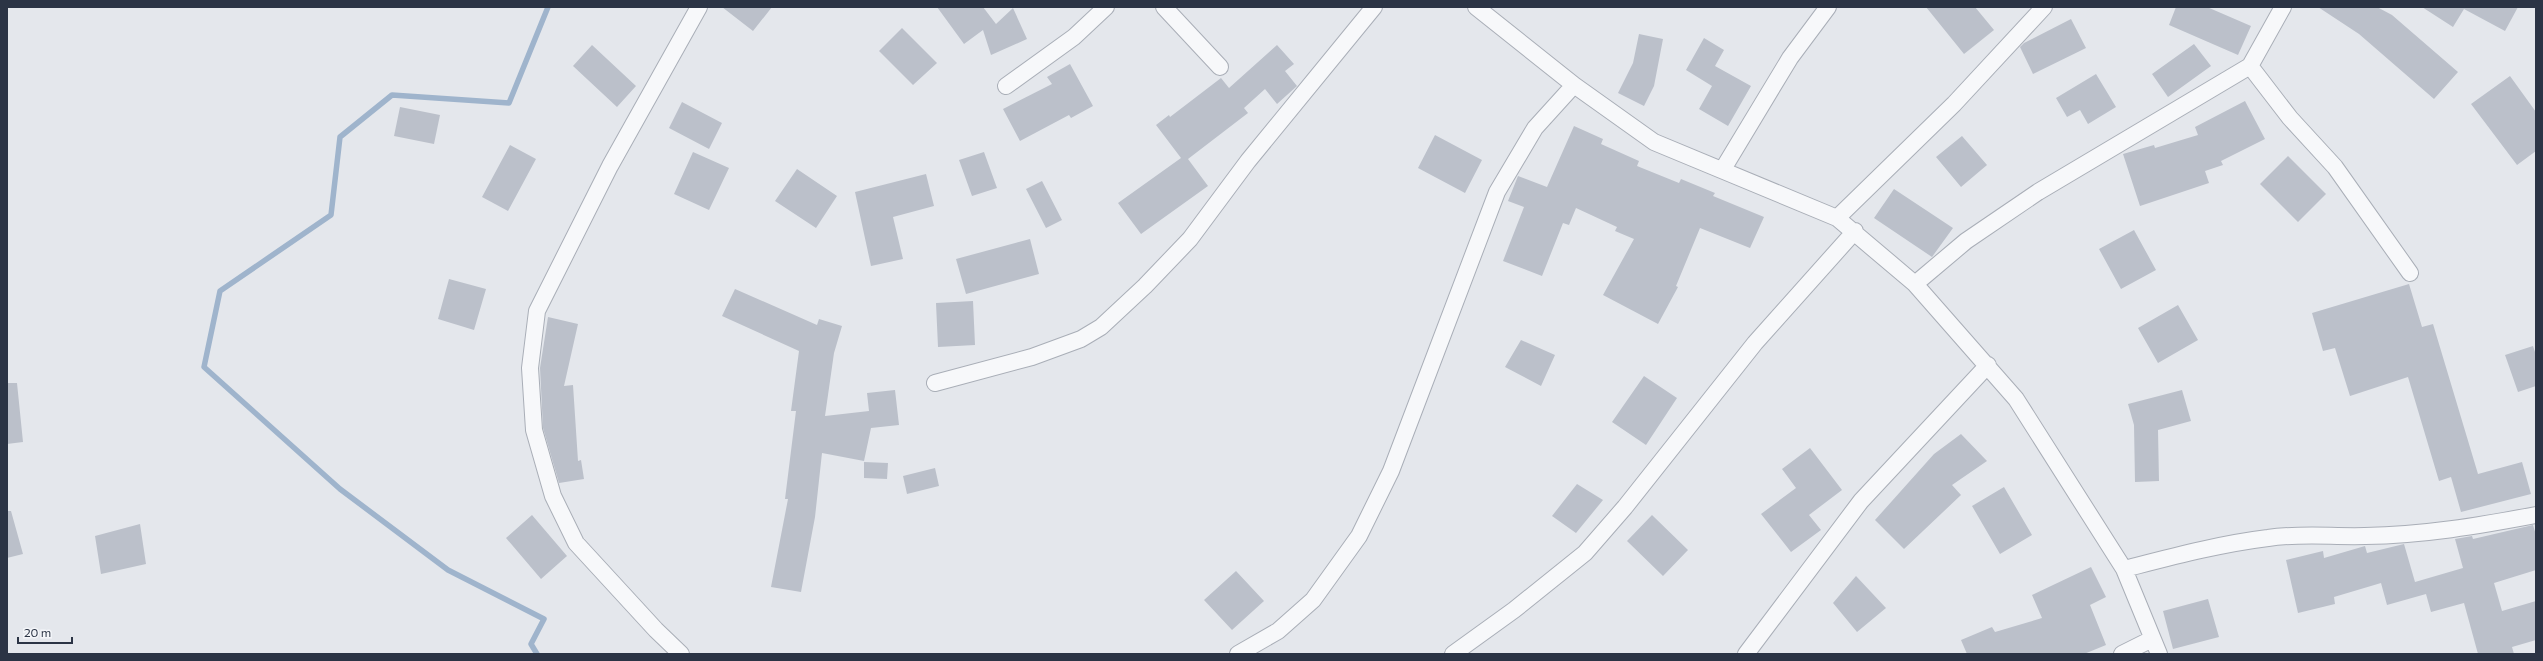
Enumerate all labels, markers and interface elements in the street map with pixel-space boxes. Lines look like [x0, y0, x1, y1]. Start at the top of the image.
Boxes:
scale bar [18, 619, 72, 645]
text: 20 m [24, 625, 51, 639]

